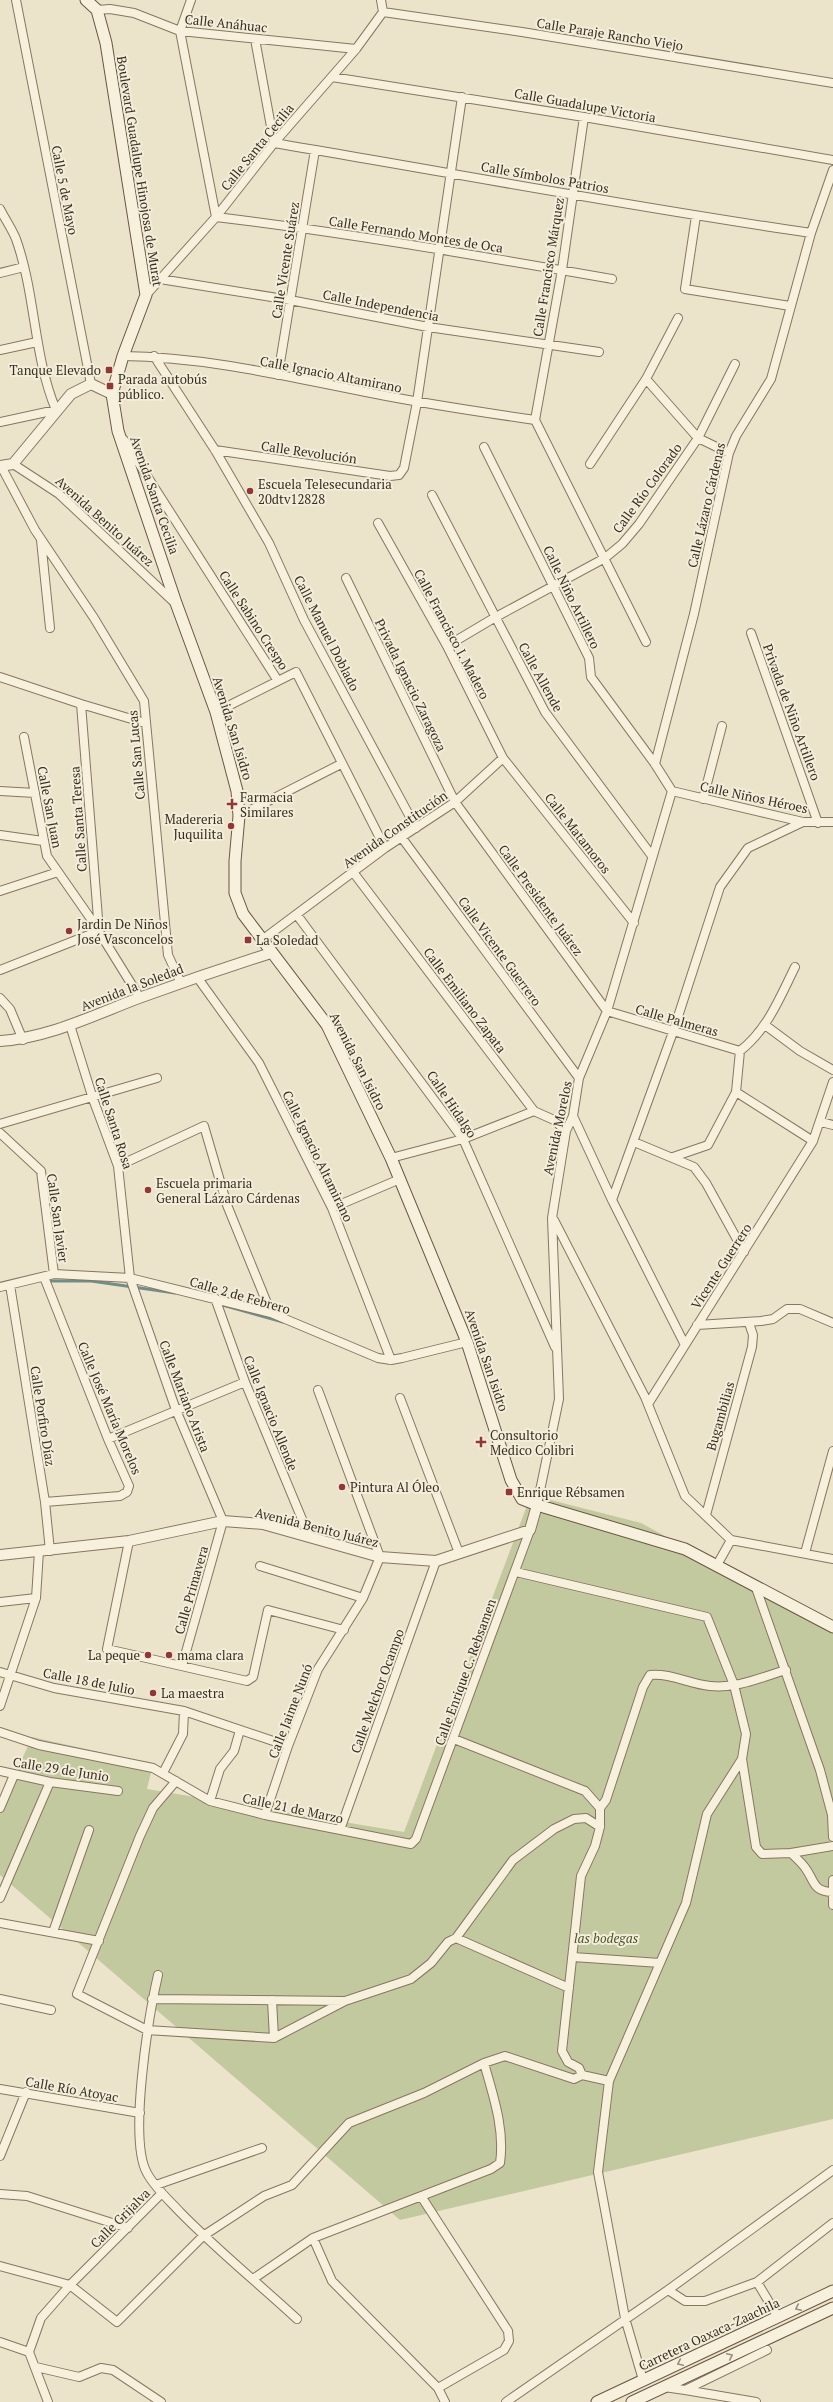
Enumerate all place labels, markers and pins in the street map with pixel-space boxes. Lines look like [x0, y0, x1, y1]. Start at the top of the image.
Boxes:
place label: Tanque Elevado [9, 361, 101, 379]
marker: Tanque Elevado [104, 365, 114, 375]
place label: Parada autobús público. [118, 370, 207, 403]
marker: Parada autobús público. [105, 381, 115, 391]
place label: Escuela Telesecundaria 20dtv12828 [258, 475, 392, 508]
marker: Escuela Telesecundaria 20dtv12828 [245, 486, 255, 496]
place label: Farmacia Similares [240, 788, 294, 821]
marker: Farmacia Similares [227, 799, 237, 809]
place label: Madereria Juquilita [164, 810, 223, 843]
marker: Madereria Juquilita [226, 821, 236, 831]
place label: Jardin De Niños José Vasconcelos [77, 915, 173, 948]
marker: Jardin De Niños José Vasconcelos [64, 926, 74, 936]
place label: La Soledad [256, 931, 318, 949]
marker: La Soledad [243, 935, 253, 945]
place label: Escuela primaria General Lázaro Cárdenas [156, 1174, 300, 1207]
marker: Escuela primaria General Lázaro Cárdenas [143, 1185, 153, 1195]
place label: Consultorio Medico Colibri [490, 1426, 574, 1459]
marker: Consultorio Medico Colibri [475, 1436, 487, 1448]
place label: Pintura Al Óleo [350, 1478, 439, 1496]
marker: Pintura Al Óleo [337, 1482, 347, 1492]
place label: Enrique Rébsamen [517, 1483, 625, 1501]
marker: Enrique Rébsamen [504, 1487, 514, 1497]
place label: La peque [88, 1646, 140, 1664]
place label: mama clara [177, 1646, 244, 1664]
marker: La peque [143, 1650, 153, 1660]
marker: mama clara [164, 1650, 174, 1660]
place label: La maestra [161, 1684, 225, 1702]
marker: La maestra [148, 1688, 158, 1698]

